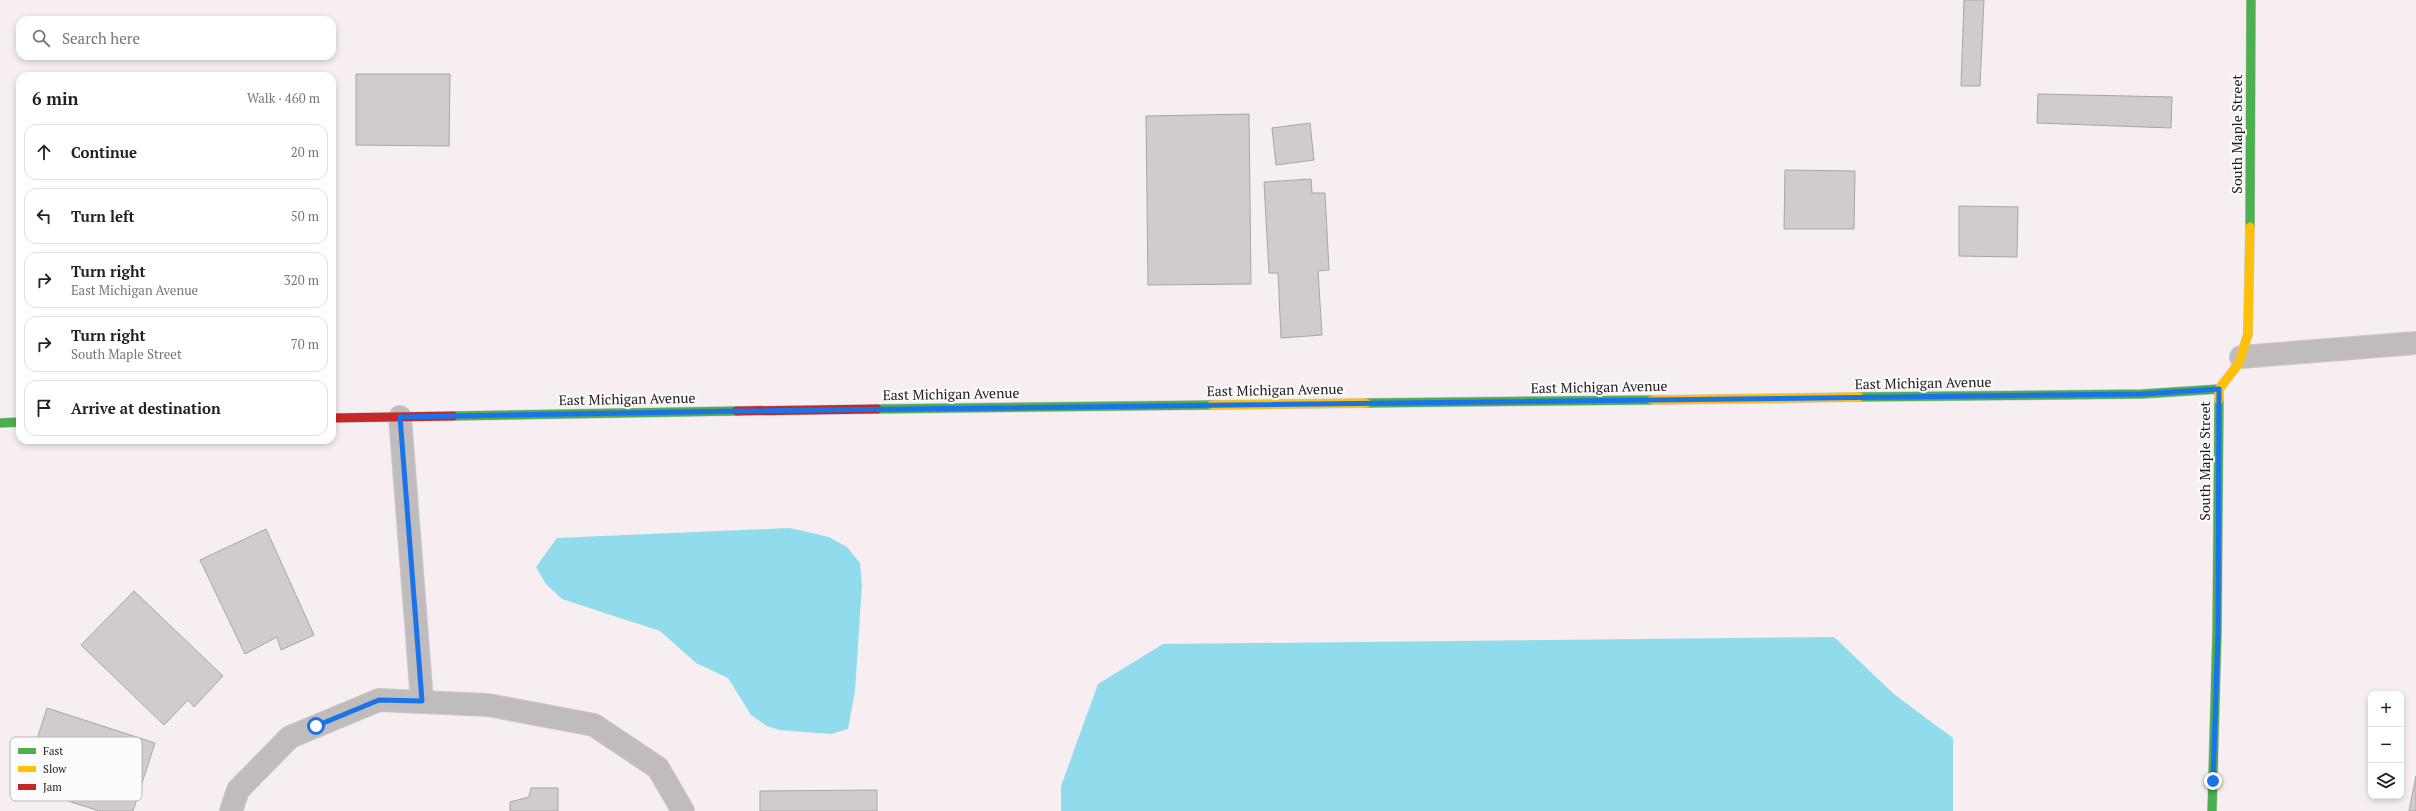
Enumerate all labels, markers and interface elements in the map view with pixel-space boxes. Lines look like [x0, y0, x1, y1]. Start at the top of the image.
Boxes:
search box [16, 16, 336, 60]
icon: search [30, 27, 52, 49]
text: Search here [62, 28, 140, 48]
street label: South Maple Street [2227, 74, 2246, 194]
text: 6 min [32, 87, 79, 110]
text: Walk · 460 m [247, 89, 320, 107]
icon: ahead [33, 141, 55, 163]
text: Continue [71, 142, 137, 162]
text: 20 m [291, 143, 319, 161]
icon: left [33, 205, 55, 227]
text: Turn left [71, 206, 135, 226]
text: 50 m [291, 207, 319, 225]
text: Turn right [71, 261, 146, 281]
icon: right [33, 269, 55, 291]
text: 320 m [284, 271, 319, 289]
text: East Michigan Avenue [71, 281, 198, 299]
text: Turn right [71, 325, 146, 345]
icon: right [33, 333, 55, 355]
text: 70 m [291, 335, 319, 353]
text: South Maple Street [71, 345, 182, 363]
street label: East Michigan Avenue [1854, 372, 1992, 393]
street label: East Michigan Avenue [1530, 376, 1668, 397]
street label: East Michigan Avenue [1206, 379, 1344, 400]
street label: East Michigan Avenue [882, 383, 1020, 404]
street label: East Michigan Avenue [558, 388, 696, 409]
icon: arrive [33, 397, 55, 419]
text: Arrive at destination [71, 398, 221, 418]
street label: South Maple Street [2195, 401, 2214, 521]
map controls [2368, 691, 2404, 799]
button: + [2368, 691, 2404, 727]
route start [307, 717, 325, 735]
button: − [2368, 727, 2404, 763]
legend [10, 737, 142, 801]
text: Fast [43, 744, 63, 758]
text: Slow [43, 762, 67, 776]
button: layers [2368, 763, 2404, 799]
route end [2204, 772, 2222, 790]
text: Jam [43, 780, 62, 794]

